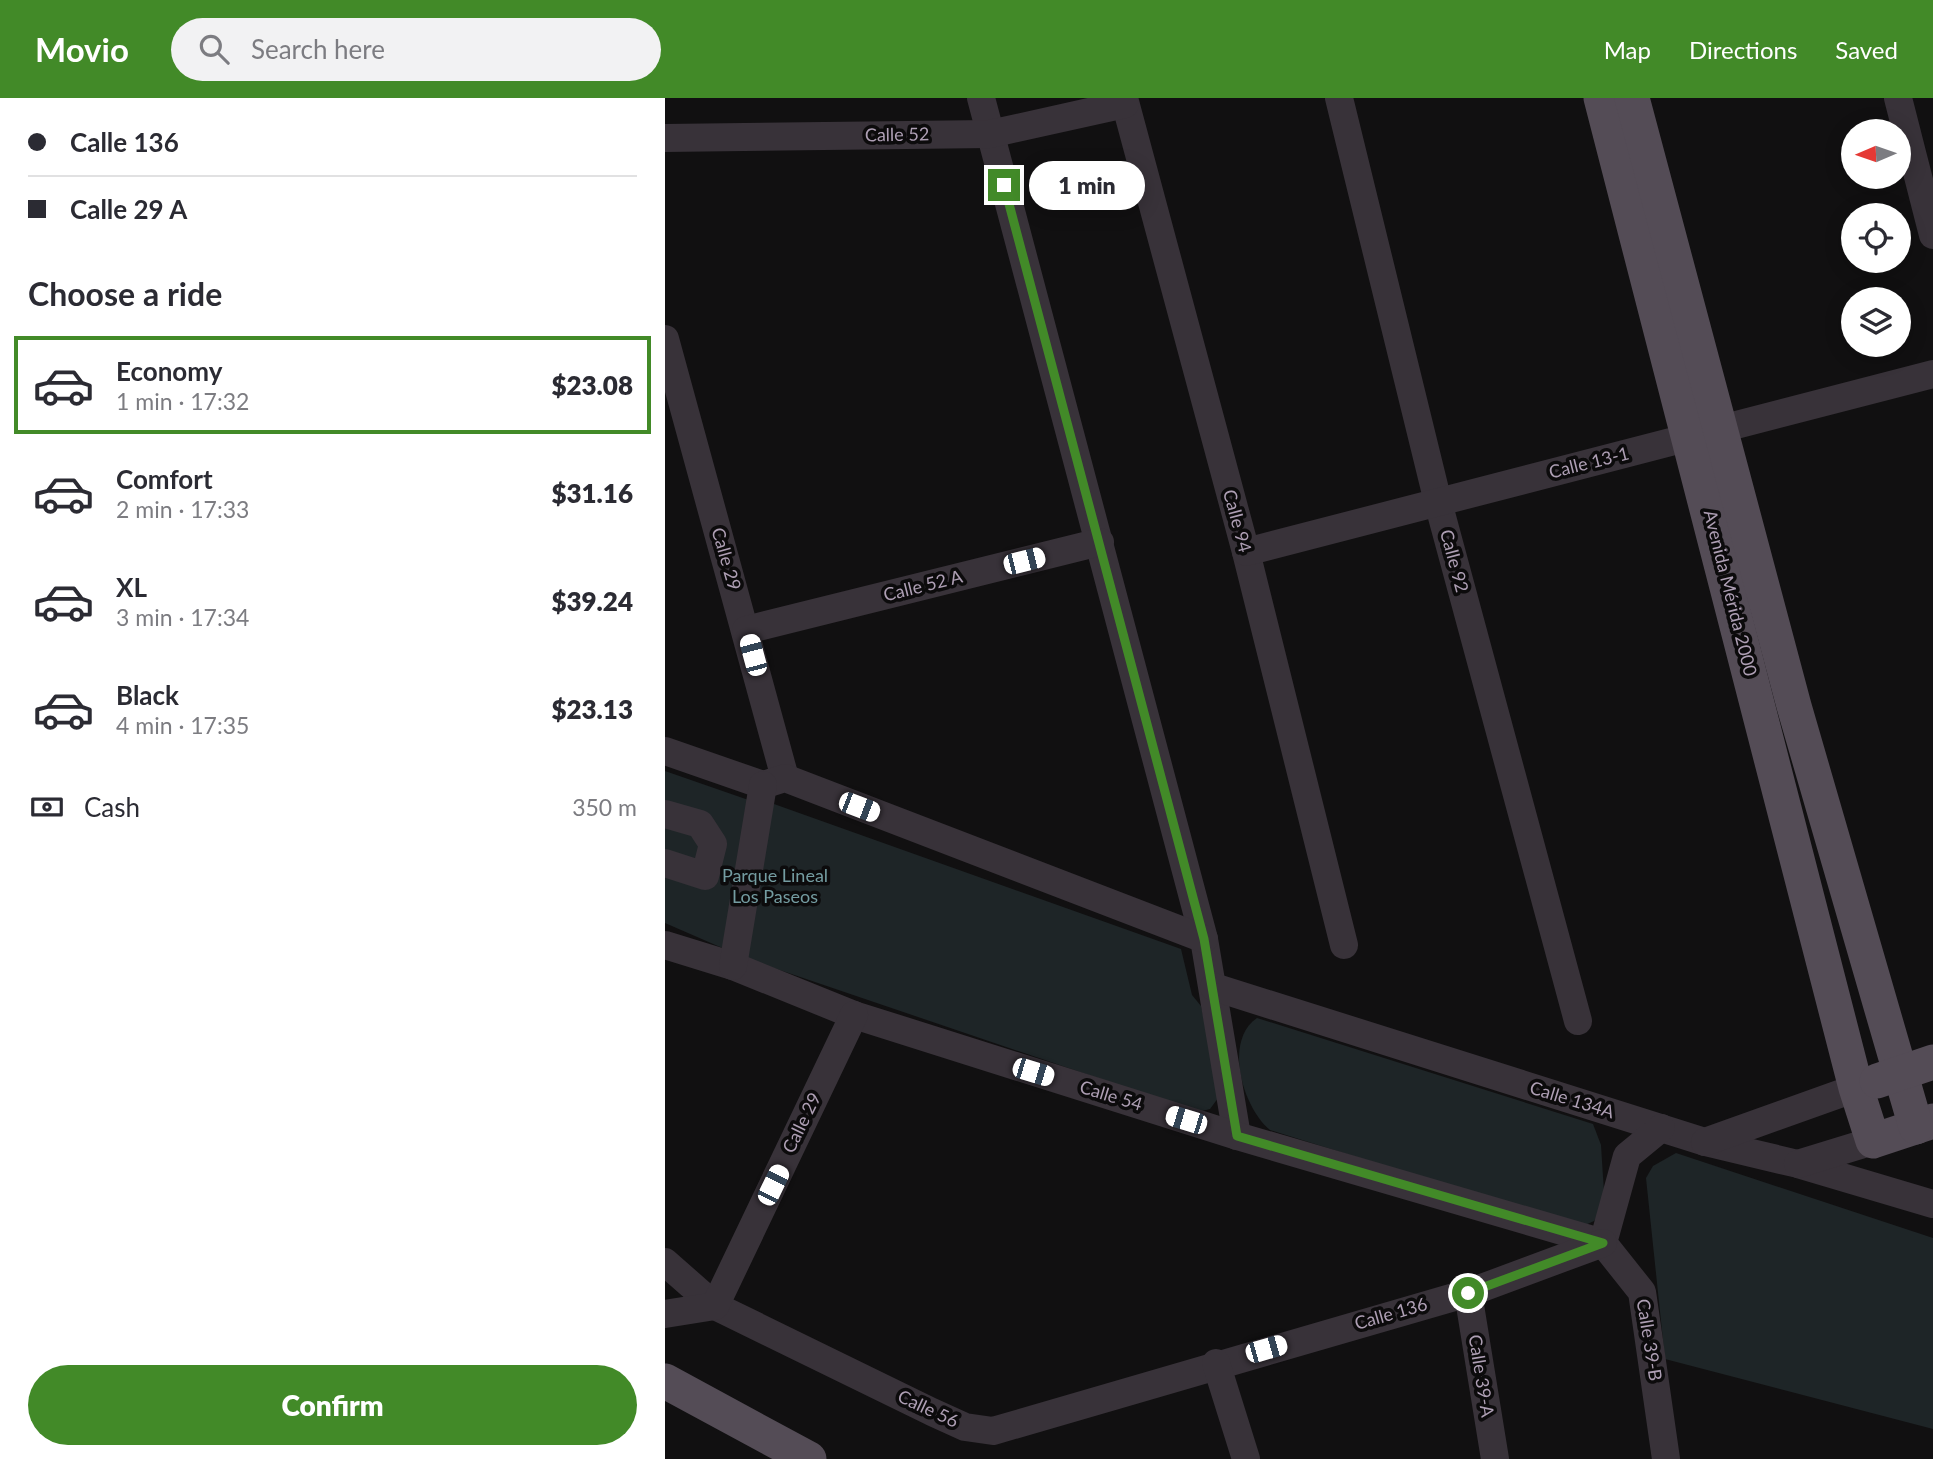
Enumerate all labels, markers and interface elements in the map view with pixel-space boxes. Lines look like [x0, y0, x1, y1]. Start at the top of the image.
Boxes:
search box [171, 18, 661, 81]
text: Movio [35, 29, 129, 69]
icon: search [195, 30, 233, 68]
text: Search here [251, 33, 385, 65]
text: Map [1604, 35, 1651, 64]
text: Directions [1689, 35, 1797, 64]
text: Saved [1835, 35, 1898, 64]
north arrow [1841, 119, 1911, 189]
map controls [1841, 119, 1911, 357]
street label: Calle 52 [865, 122, 929, 146]
text: Calle 136 [70, 126, 179, 158]
callout: 1 min [1029, 160, 1144, 210]
route end [988, 169, 1020, 201]
text: 1 min [1058, 171, 1116, 199]
text: Calle 29 A [70, 193, 187, 225]
button: locate [1841, 203, 1911, 273]
text: Choose a ride [28, 274, 222, 313]
button: layers [1841, 287, 1911, 357]
icon: car [32, 354, 95, 417]
text: Economy [116, 355, 222, 387]
text: $23.08 [551, 369, 633, 401]
text: 1 min · 17:32 [116, 387, 249, 415]
street label: Calle 13-1 [1547, 441, 1631, 483]
icon: car [32, 462, 95, 525]
text: Comfort [116, 463, 213, 495]
text: $31.16 [551, 477, 633, 509]
street label: Calle 94 [1219, 487, 1257, 555]
text: 2 min · 17:33 [116, 495, 249, 523]
street label: Avenida Mérida 2000 [1700, 508, 1762, 678]
street label: Calle 29 [708, 525, 746, 593]
street label: Calle 92 [1436, 527, 1474, 595]
car [1002, 546, 1047, 576]
street label: Calle 52 A [881, 564, 965, 605]
icon: car [32, 570, 95, 633]
text: XL [116, 571, 147, 603]
text: $39.24 [551, 585, 633, 617]
text: 3 min · 17:34 [116, 603, 249, 631]
car [738, 632, 769, 678]
icon: car [32, 678, 95, 741]
text: Black [116, 679, 179, 711]
text: $23.13 [551, 693, 633, 725]
text: 4 min · 17:35 [116, 711, 249, 739]
icon: cash [28, 788, 66, 826]
car [836, 790, 883, 824]
text: Cash [84, 791, 140, 823]
text: 350 m [572, 793, 637, 821]
park label: Parque Lineal Los Paseos [722, 864, 828, 907]
car [1010, 1056, 1057, 1088]
street label: Calle 54 [1077, 1075, 1145, 1115]
street label: Calle 134A [1527, 1076, 1618, 1123]
street label: Calle 29 [777, 1089, 825, 1156]
car [1163, 1104, 1210, 1136]
car [755, 1162, 792, 1208]
route start [1452, 1277, 1484, 1309]
street label: Calle 136 [1352, 1292, 1430, 1334]
street label: Calle 39-B [1633, 1297, 1667, 1382]
car [1243, 1333, 1290, 1365]
street label: Calle 39-A [1465, 1333, 1499, 1420]
button: Confirm [28, 1365, 637, 1445]
street label: Calle 56 [895, 1385, 962, 1432]

